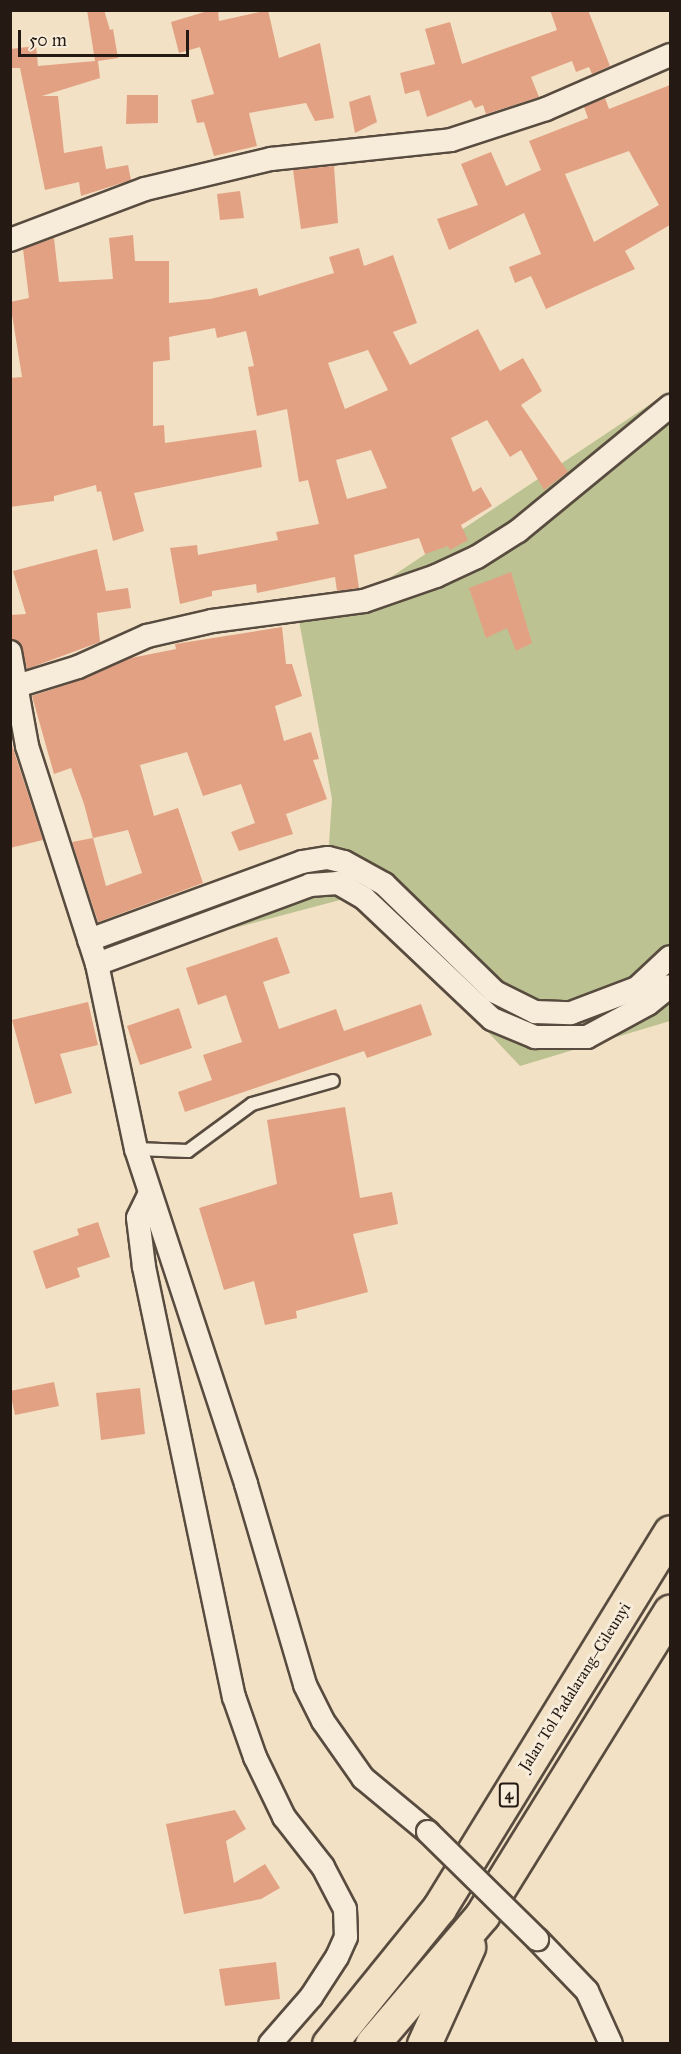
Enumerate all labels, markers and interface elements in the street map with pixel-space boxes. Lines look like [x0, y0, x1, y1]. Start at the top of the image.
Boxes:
scale bar [21, 18, 192, 56]
text: 50 m [29, 29, 67, 51]
street label: Jalan Tol Padalarang–Cileunyi [515, 1599, 635, 1775]
road number: 4 [498, 1783, 520, 1807]

